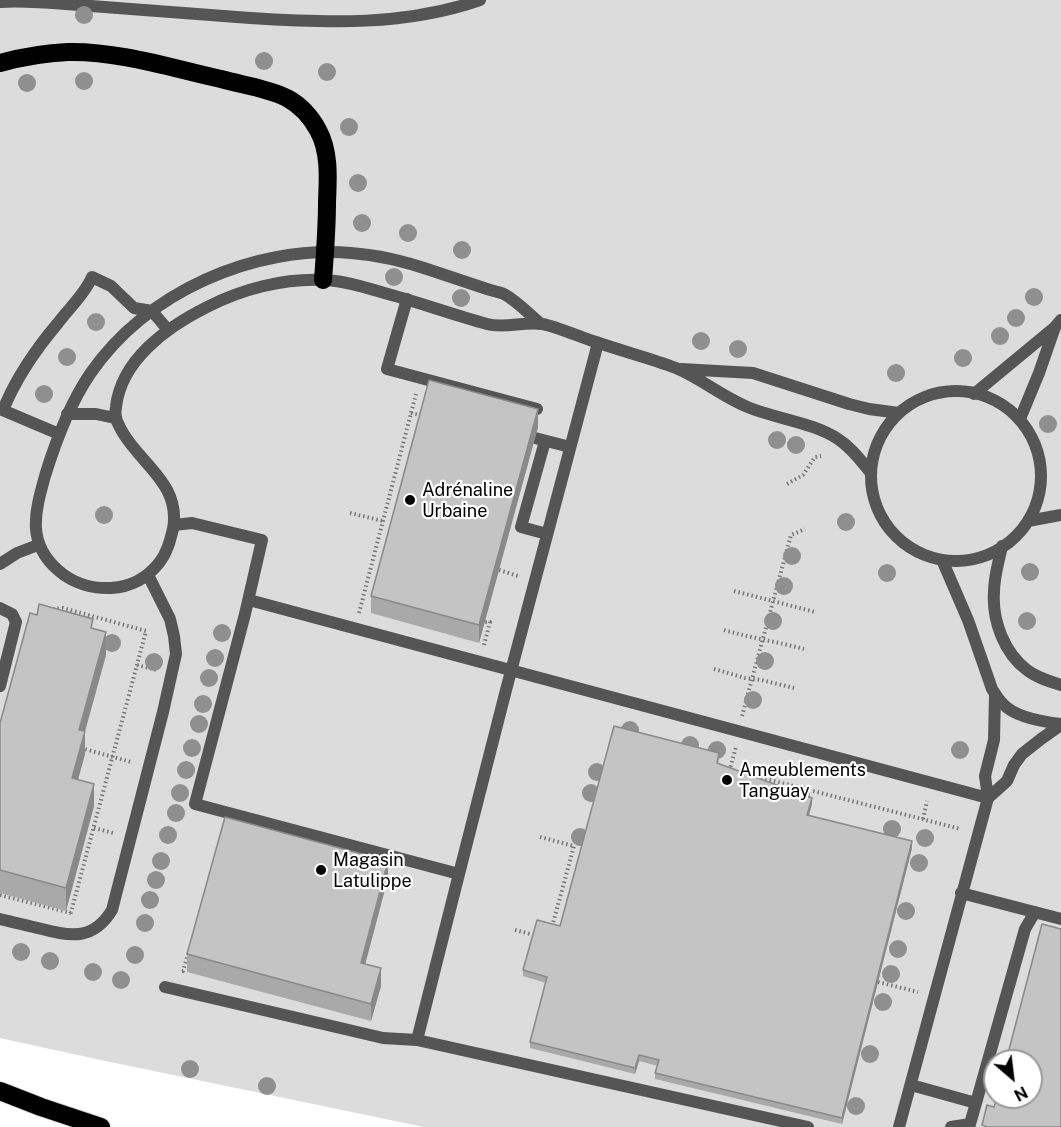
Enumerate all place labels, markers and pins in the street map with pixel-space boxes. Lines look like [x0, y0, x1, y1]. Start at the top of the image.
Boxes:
place label: Adrénaline Urbaine [422, 479, 513, 522]
marker: Adrénaline Urbaine [403, 493, 417, 507]
place label: Ameublements Tanguay [739, 759, 866, 802]
marker: Ameublements Tanguay [720, 773, 734, 787]
place label: Magasin Latulippe [333, 849, 412, 892]
marker: Magasin Latulippe [314, 863, 328, 877]

